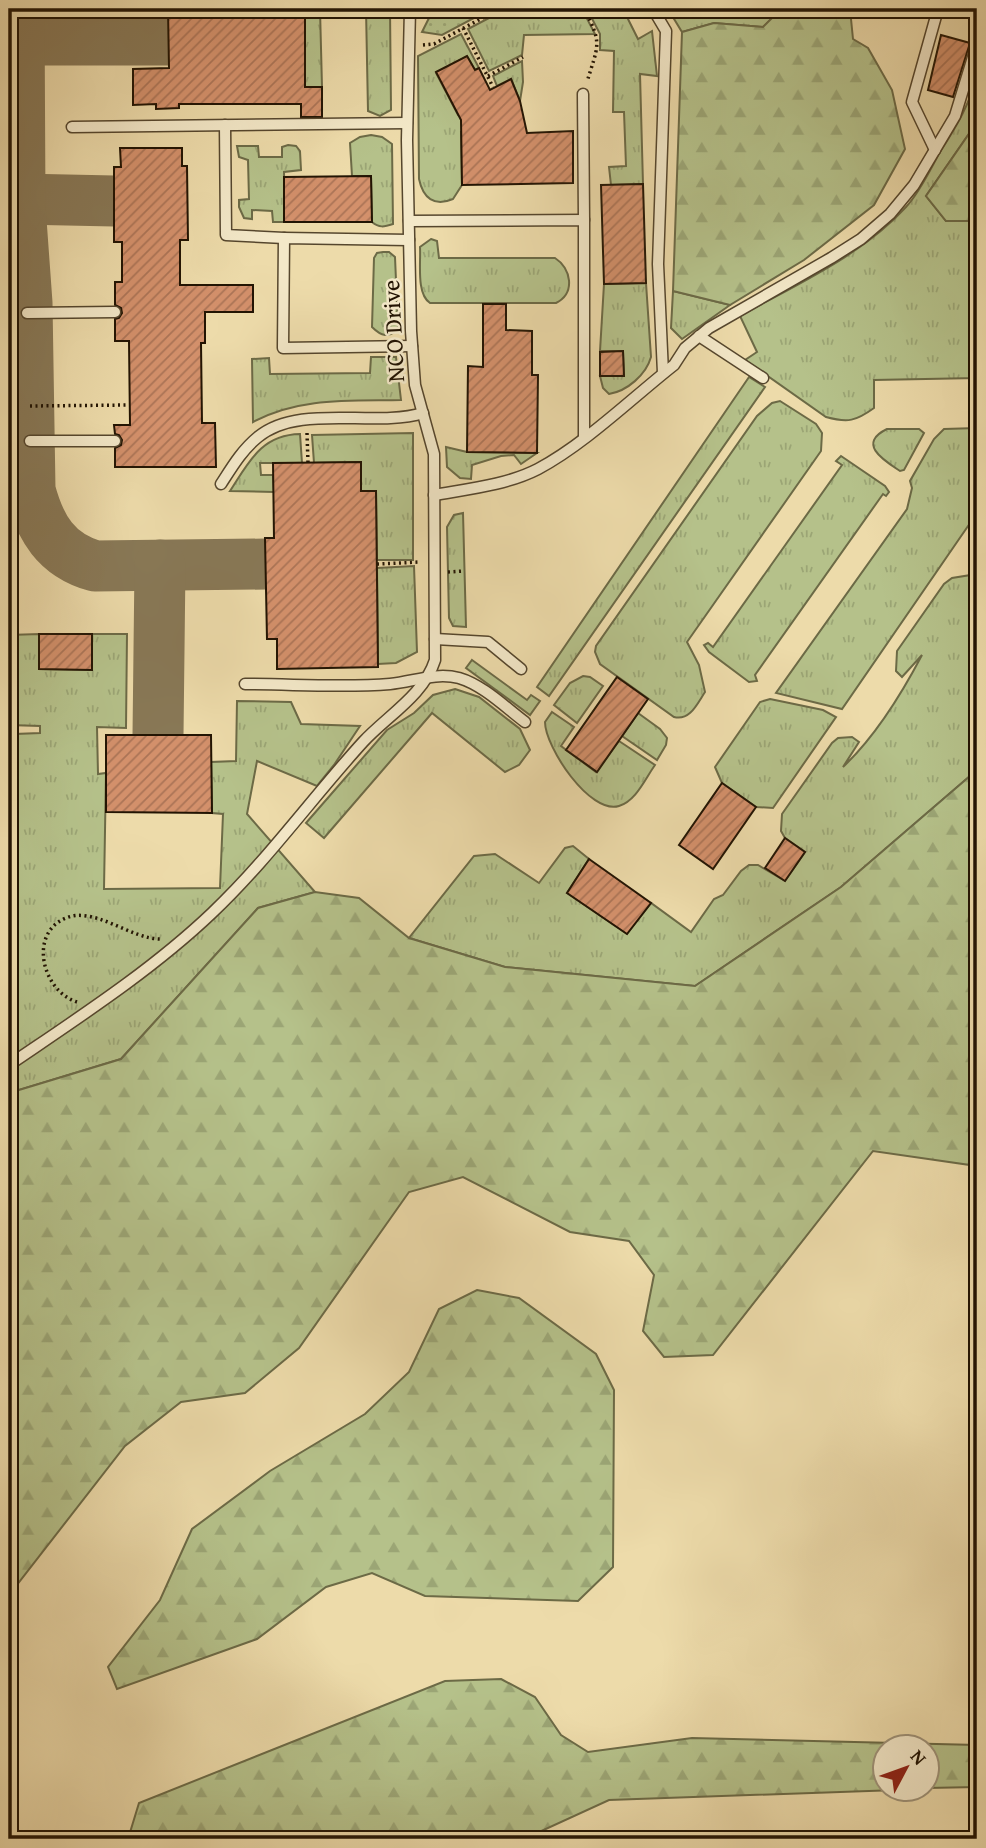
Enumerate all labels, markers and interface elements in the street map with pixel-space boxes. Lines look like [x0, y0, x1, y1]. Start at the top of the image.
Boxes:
street label: NCO Drive [373, 279, 413, 383]
north arrow [870, 1732, 940, 1802]
text: N [904, 1743, 934, 1771]

